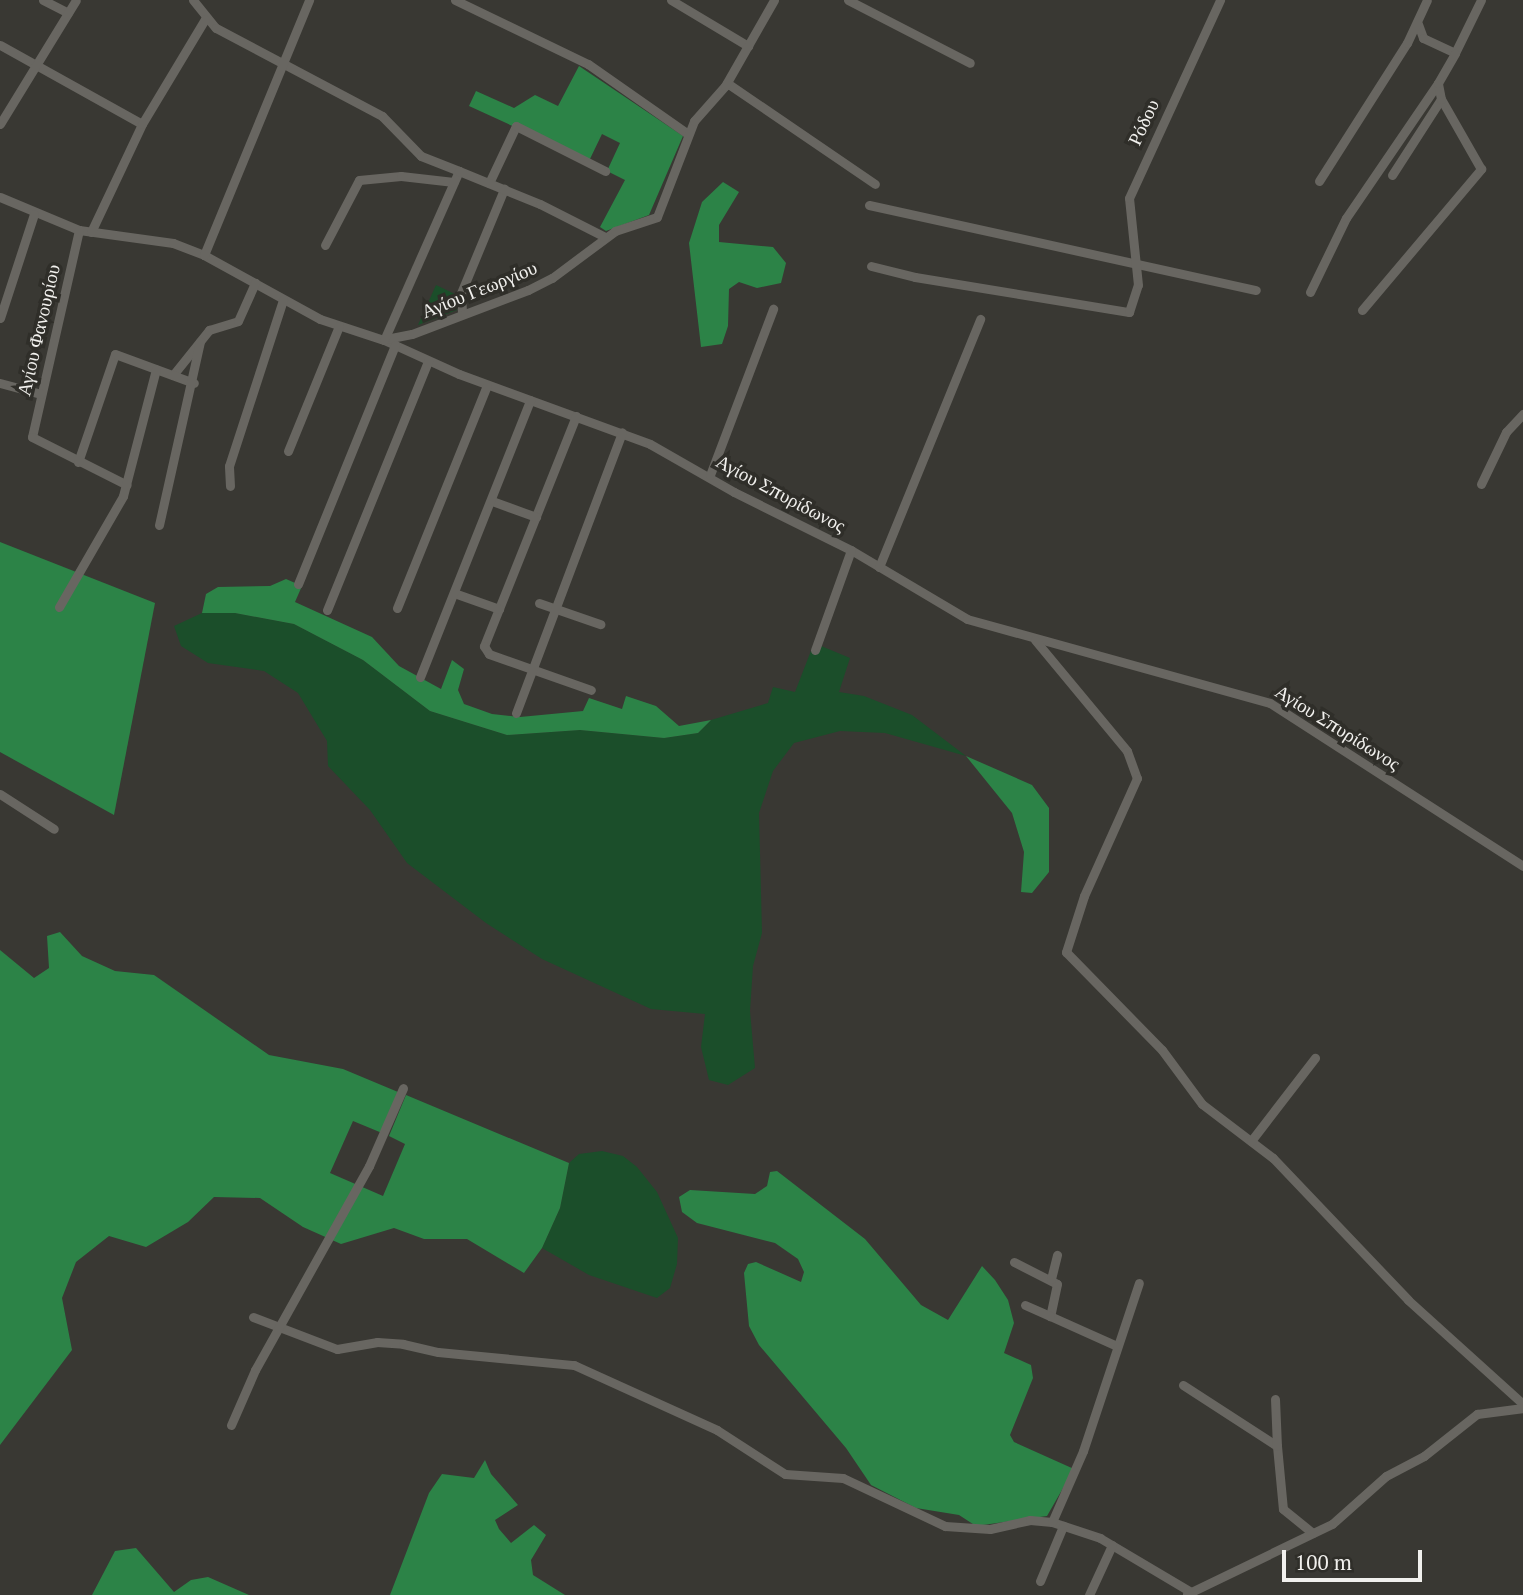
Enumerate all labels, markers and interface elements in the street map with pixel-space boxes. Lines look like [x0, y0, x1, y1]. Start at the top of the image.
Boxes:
street label: Ρόδου [1123, 95, 1163, 149]
street label: Αγίου Γεωργίου [418, 255, 540, 323]
street label: Αγίου Φανουρίου [12, 262, 64, 398]
street label: Αγίου Σπυρίδωνος [712, 449, 850, 537]
street label: Αγίου Σπυρίδωνος [1271, 679, 1405, 775]
scale bar [1285, 1536, 1425, 1580]
text: 100 m [1295, 1548, 1352, 1576]

